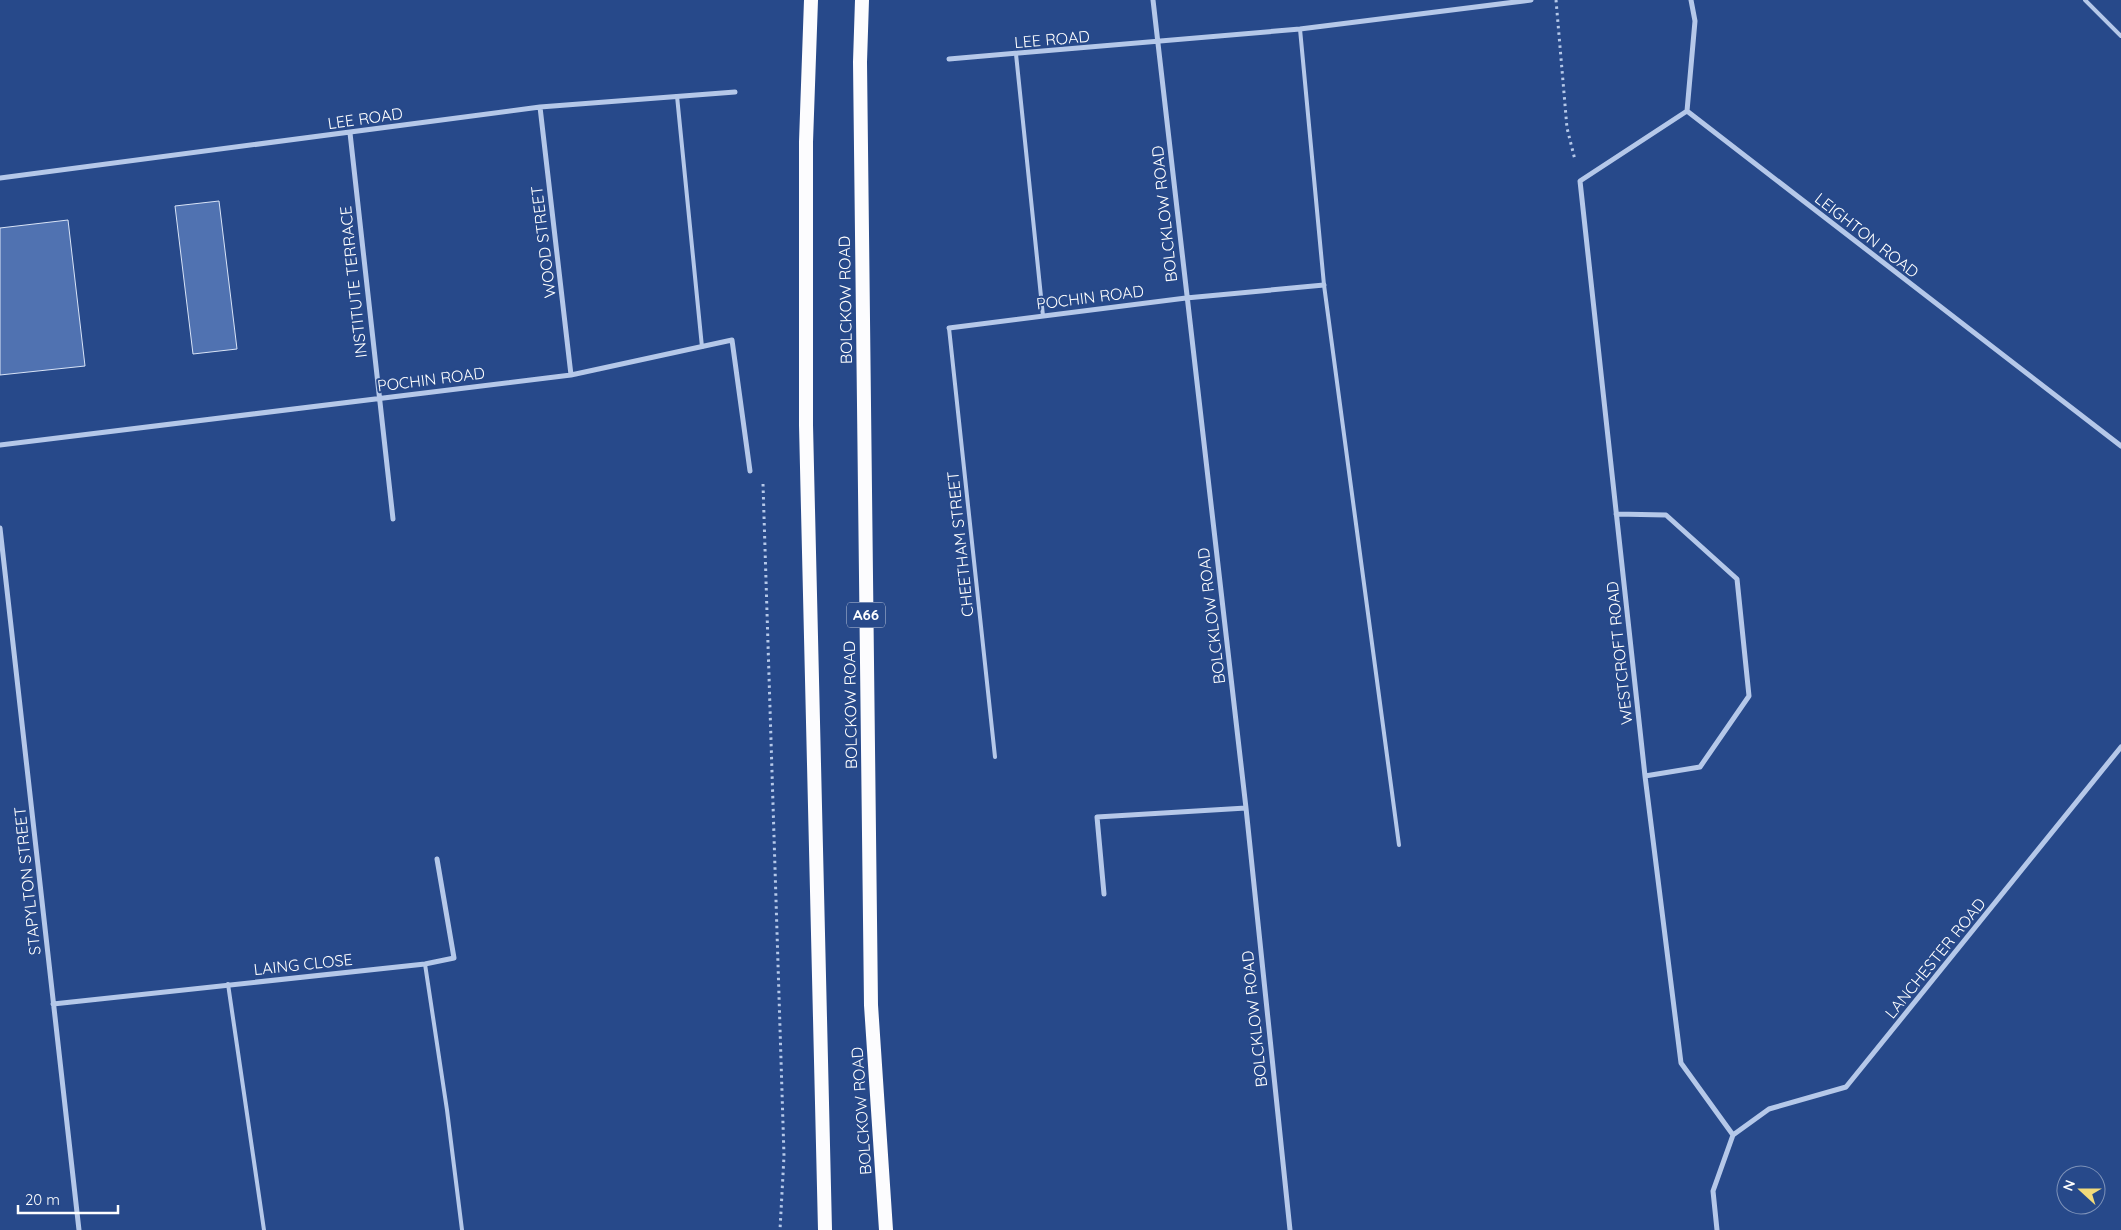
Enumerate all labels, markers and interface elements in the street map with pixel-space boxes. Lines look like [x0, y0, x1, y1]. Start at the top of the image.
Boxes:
street label: LEE ROAD [1013, 26, 1091, 52]
street label: LEE ROAD [326, 103, 404, 133]
street label: BOLCKLOW ROAD [1147, 145, 1181, 283]
street label: WOOD STREET [526, 184, 560, 299]
street label: LEIGHTON ROAD [1811, 188, 1923, 282]
street label: INSTITUTE TERRACE [335, 205, 371, 359]
street label: BOLCKOW ROAD [834, 236, 856, 364]
street label: POCHIN ROAD [1035, 280, 1145, 314]
street label: POCHIN ROAD [376, 362, 486, 396]
street label: CHEETHAM STREET [942, 470, 978, 618]
street label: BOLCKLOW ROAD [1193, 547, 1229, 685]
street label: WESTCROFT ROAD [1602, 580, 1636, 726]
road number: A66 [847, 602, 885, 628]
street label: BOLCKOW ROAD [839, 641, 861, 769]
street label: STAPYLTON STREET [9, 805, 45, 956]
street label: LANCHESTER ROAD [1880, 894, 1990, 1022]
street label: LAING CLOSE [253, 949, 353, 979]
street label: BOLCKLOW ROAD [1237, 950, 1271, 1088]
street label: BOLCKOW ROAD [847, 1046, 875, 1176]
north arrow [2056, 1165, 2106, 1215]
text: N [2059, 1177, 2079, 1193]
scale bar [18, 1182, 118, 1214]
text: 20 m [25, 1190, 60, 1209]

